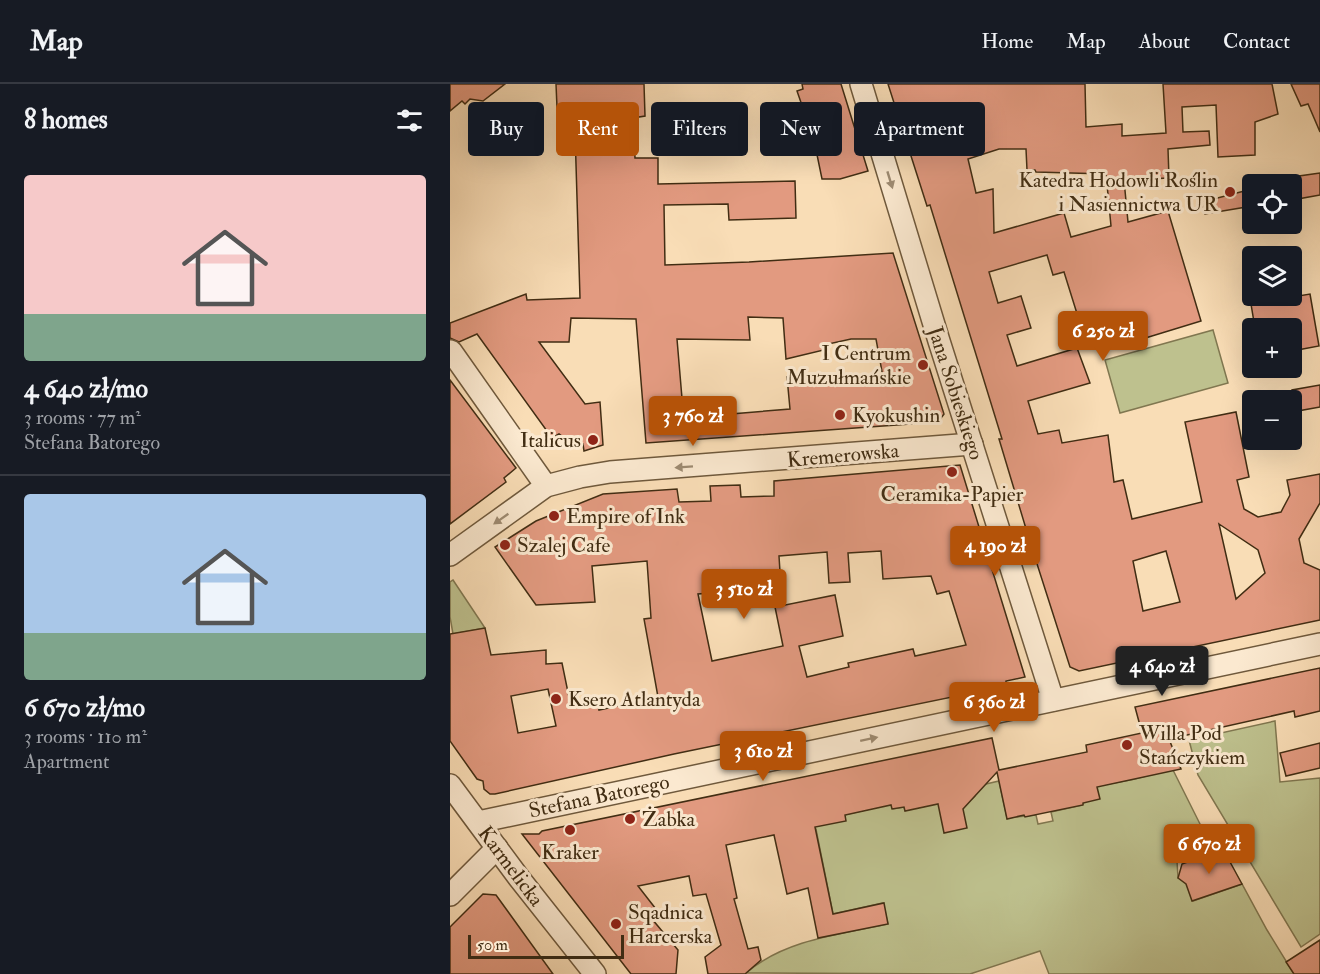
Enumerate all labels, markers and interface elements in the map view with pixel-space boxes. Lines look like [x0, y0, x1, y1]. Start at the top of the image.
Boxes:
text: Map [30, 24, 83, 59]
text: Home [981, 28, 1033, 55]
text: Map [1066, 28, 1106, 55]
text: About [1139, 28, 1190, 55]
text: Contact [1223, 28, 1290, 55]
chip: Buy [468, 102, 544, 156]
chip: Rent [556, 102, 639, 156]
chip: Filters [651, 102, 748, 156]
chip: New [760, 102, 842, 156]
chip: Apartment [854, 102, 985, 156]
text: 8 homes [24, 104, 108, 136]
icon: filters [393, 104, 426, 137]
place label: Katedra Hodowli Roślin i Nasiennictwa UR [1018, 167, 1219, 218]
one-way arrow [886, 171, 895, 189]
map controls [1242, 174, 1302, 450]
button: locate [1242, 174, 1302, 234]
marker: Katedra Hodowli Roślin i Nasiennictwa UR [1223, 185, 1237, 199]
icon: home [171, 214, 279, 322]
button: layers [1242, 246, 1302, 306]
pin: 6 250 zł [1041, 311, 1165, 362]
text: 6 250 zł [1072, 318, 1134, 343]
button: + [1242, 318, 1302, 378]
street label: Jana Sobieskiego [921, 322, 990, 463]
place label: I Centrum Muzułmańskie [786, 340, 911, 391]
marker: I Centrum Muzułmańskie [916, 358, 930, 372]
text: 4 640 zł/mo [24, 373, 148, 405]
button: − [1242, 390, 1302, 450]
pin: 3 760 zł [631, 396, 755, 447]
place label: Kyokushin [852, 402, 941, 429]
text: 3 760 zł [663, 403, 723, 428]
text: 3 rooms · 77 m² [24, 405, 141, 430]
marker: Kyokushin [833, 408, 847, 422]
place label: Italicus [520, 427, 581, 454]
text: Stefana Batorego [24, 430, 160, 455]
marker: Italicus [586, 433, 600, 447]
street label: Kremerowska [786, 437, 901, 474]
one-way arrow [674, 463, 693, 472]
marker: Ceramika-Papier [945, 465, 959, 479]
place label: Ceramika-Papier [881, 481, 1024, 508]
place label: Empire of Ink [566, 503, 685, 530]
marker: Empire of Ink [547, 509, 561, 523]
one-way arrow [493, 513, 509, 524]
pin: 4 190 zł [933, 526, 1057, 577]
place label: Szalej Cafe [517, 532, 610, 559]
icon: home [171, 533, 279, 641]
text: 4 190 zł [964, 533, 1026, 558]
marker: Szalej Cafe [498, 538, 512, 552]
pin: 3 510 zł [682, 569, 806, 620]
text: 3 510 zł [716, 576, 772, 601]
pin: 4 640 zł [1100, 646, 1224, 697]
text: 4 640 zł [1129, 653, 1195, 678]
pin: 6 360 zł [932, 682, 1056, 733]
place label: Ksero Atlantyda [568, 686, 701, 713]
text: 6 360 zł [963, 689, 1025, 714]
text: 6 670 zł/mo [24, 692, 145, 724]
marker: Ksero Atlantyda [549, 692, 563, 706]
place label: Willa Pod Stańczykiem [1138, 720, 1245, 771]
text: 3 rooms · 110 m² [24, 724, 147, 749]
pin: 3 610 zł [701, 731, 825, 782]
one-way arrow [859, 734, 878, 744]
text: 3 610 zł [734, 738, 792, 763]
marker: Willa Pod Stańczykiem [1120, 738, 1134, 752]
text: Apartment [24, 749, 109, 774]
street label: Stefana Batorego [526, 768, 672, 825]
place label: Żabka [642, 806, 695, 833]
marker: Żabka [623, 812, 637, 826]
street label: Karmelicka [472, 821, 550, 912]
marker: Kraker [563, 823, 577, 837]
pin: 6 670 zł [1147, 824, 1271, 875]
text: 6 670 zł [1178, 831, 1240, 856]
place label: Kraker [541, 839, 599, 866]
place label: Sqadnica Harcerska [628, 899, 713, 950]
marker: Sqadnica Harcerska [609, 917, 623, 931]
scale bar [468, 932, 624, 960]
text: 50 m [477, 935, 508, 955]

